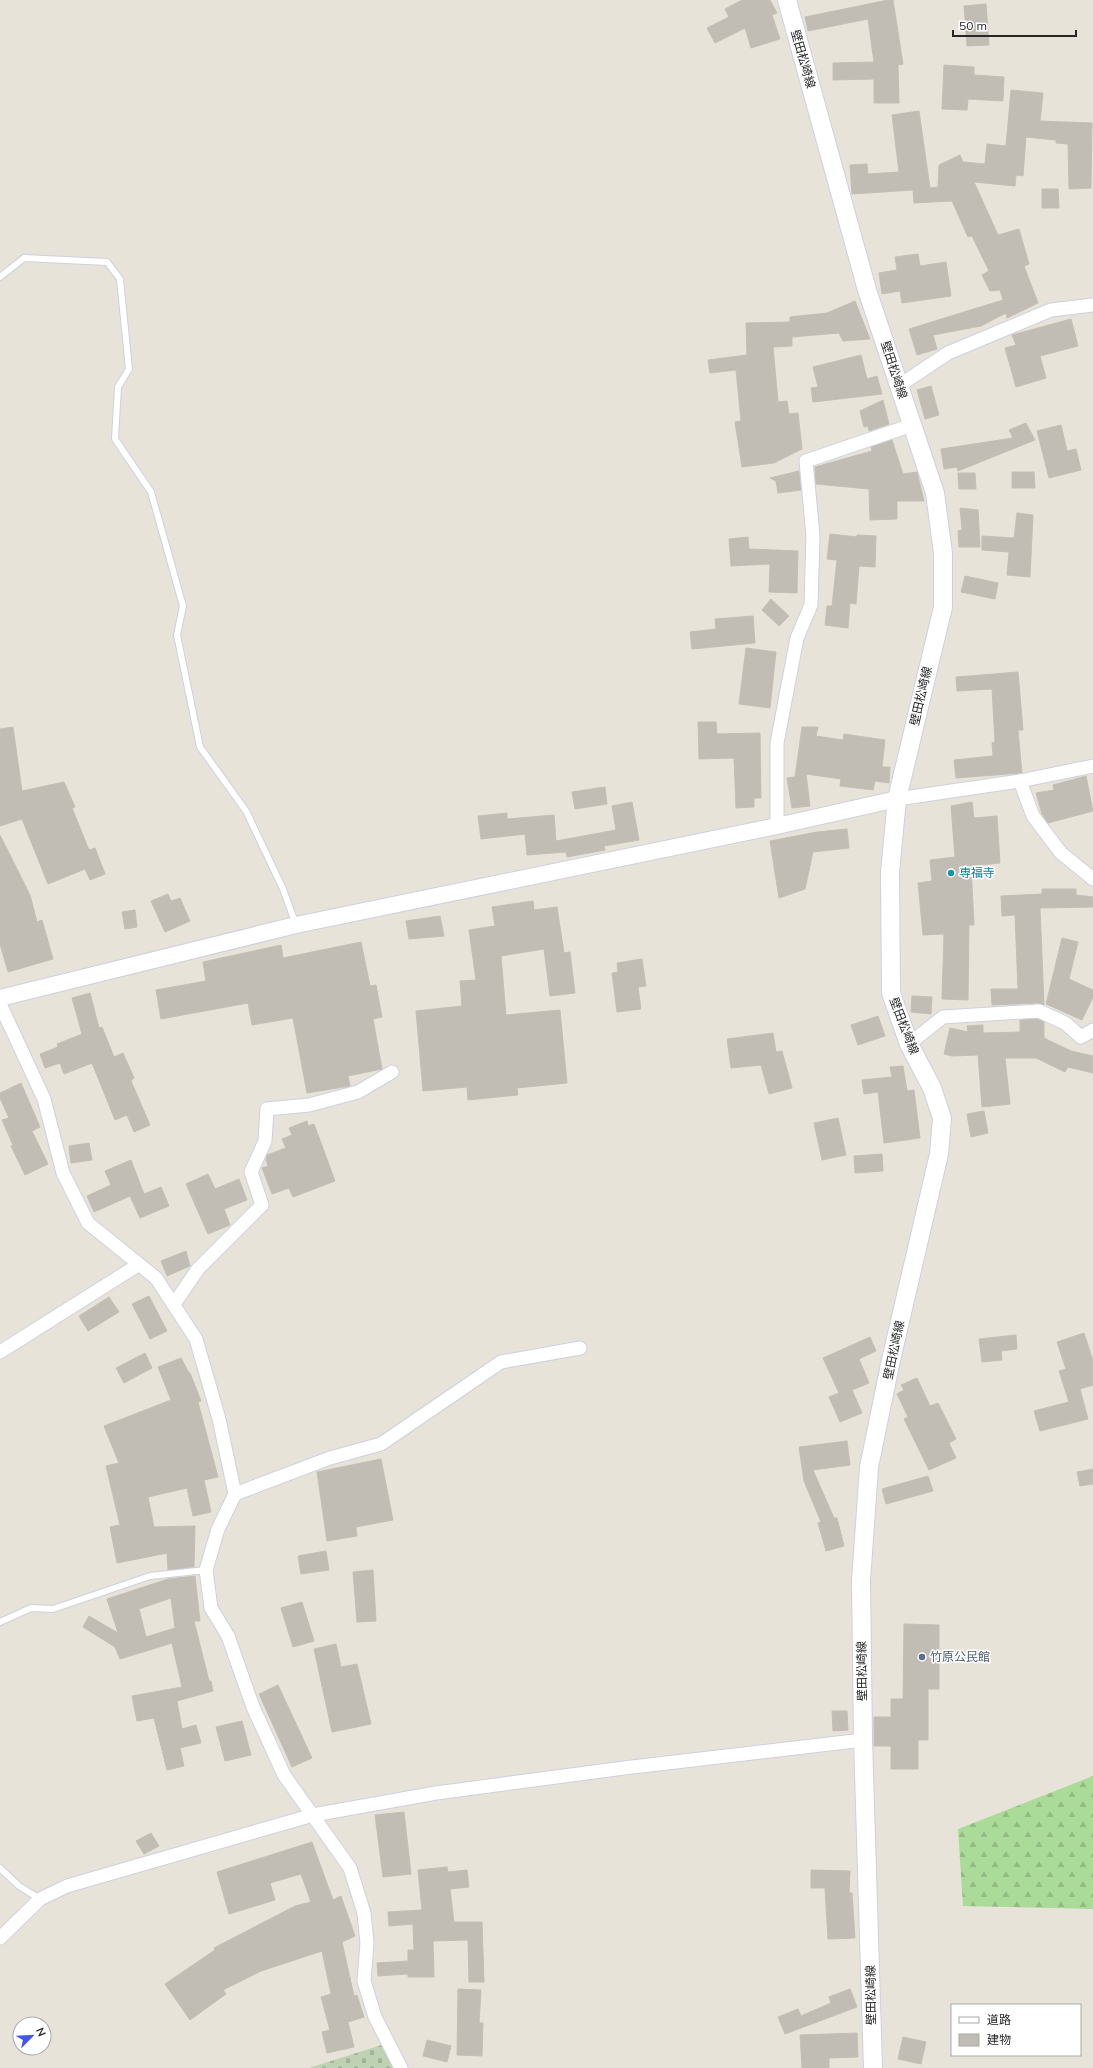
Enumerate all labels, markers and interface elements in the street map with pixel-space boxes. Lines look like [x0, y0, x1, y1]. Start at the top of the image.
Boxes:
scale bar [953, 12, 1076, 38]
text: 50 m [959, 18, 987, 33]
street label: 壁田松崎線 [788, 28, 819, 90]
street label: 壁田松崎線 [878, 339, 911, 401]
street label: 壁田松崎線 [906, 665, 935, 727]
place label: 専福寺 [959, 865, 995, 880]
marker: 専福寺 [946, 868, 956, 878]
street label: 壁田松崎線 [887, 995, 922, 1057]
street label: 壁田松崎線 [880, 1319, 907, 1381]
street label: 壁田松崎線 [853, 1641, 870, 1701]
place label: 竹原公民館 [930, 1649, 990, 1664]
marker: 竹原公民館 [917, 1652, 927, 1662]
street label: 壁田松崎線 [862, 1965, 879, 2025]
legend [951, 2004, 1081, 2056]
text: 道路 [987, 2012, 1011, 2027]
north arrow [12, 2016, 52, 2056]
text: N [33, 2025, 49, 2039]
text: 建物 [987, 2032, 1011, 2047]

